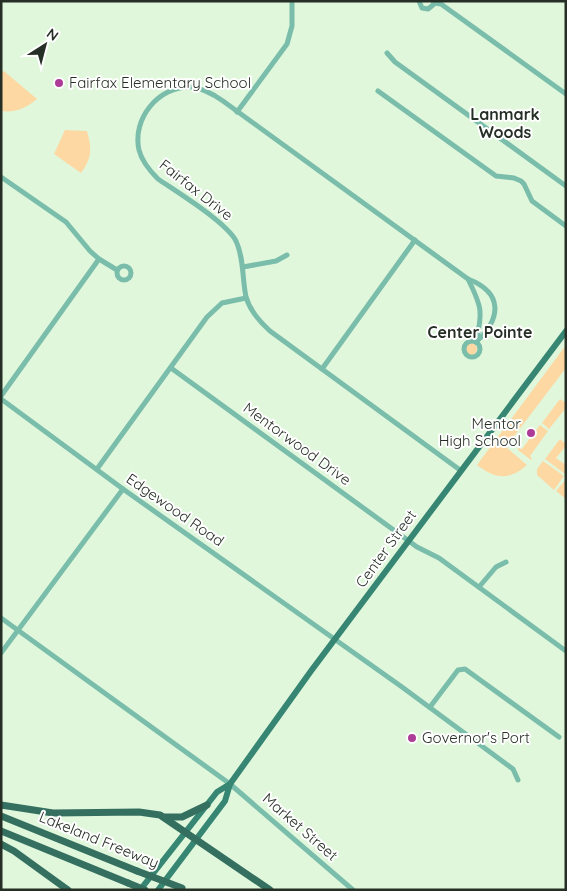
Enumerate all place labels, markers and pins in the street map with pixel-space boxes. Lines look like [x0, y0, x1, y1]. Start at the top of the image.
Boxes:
place label: Fairfax Elementary School [69, 73, 251, 92]
marker: Fairfax Elementary School [53, 77, 65, 89]
place label: Mentor High School [439, 414, 521, 450]
marker: Mentor High School [525, 427, 537, 439]
place label: Governor's Port [422, 728, 530, 747]
marker: Governor's Port [406, 732, 418, 744]

